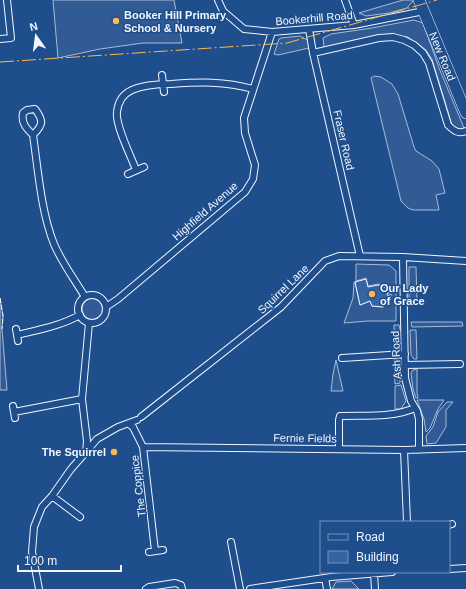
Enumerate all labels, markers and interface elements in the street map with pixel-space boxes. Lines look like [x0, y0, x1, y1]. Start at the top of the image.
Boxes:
place label: Booker Hill Primary School & Nursery [124, 9, 227, 34]
street label: Bookerhill Road [275, 9, 353, 27]
north arrow [16, 16, 56, 56]
marker: Booker Hill Primary School & Nursery [111, 16, 121, 26]
text: N [28, 20, 39, 33]
street label: New Road [427, 30, 458, 82]
street label: Fraser Road [331, 109, 357, 171]
street label: Highfield Avenue [170, 179, 240, 243]
street label: Squirrel Lane [255, 262, 311, 316]
place label: Our Lady of Grace [380, 282, 429, 307]
marker: Our Lady of Grace [367, 289, 377, 299]
street label: Ash Road [389, 331, 403, 379]
street label: Fernie Fields [273, 431, 337, 445]
place label: The Squirrel [42, 446, 106, 458]
marker: The Squirrel [109, 447, 119, 457]
street label: The Coppice [128, 454, 148, 518]
legend [320, 521, 450, 573]
text: Road [356, 530, 385, 544]
scale bar [18, 547, 121, 573]
text: Building [356, 550, 399, 564]
text: 100 m [24, 554, 57, 568]

